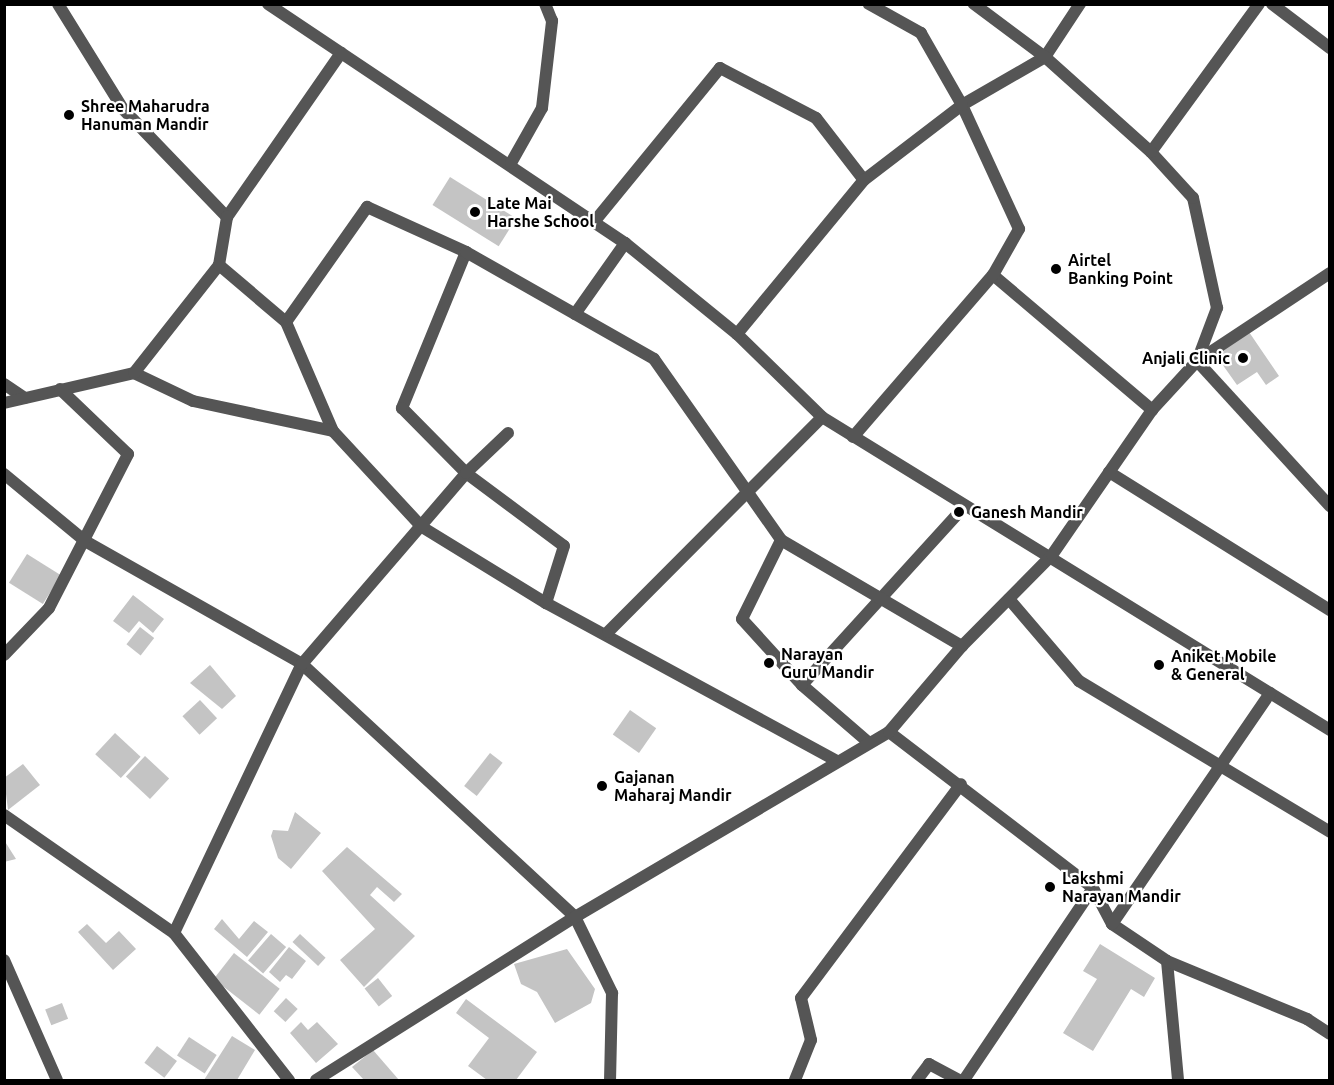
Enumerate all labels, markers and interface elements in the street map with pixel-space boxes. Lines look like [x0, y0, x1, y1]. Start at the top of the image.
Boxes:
place label: Shree Maharudra Hanuman Mandir [81, 96, 210, 134]
marker: Shree Maharudra Hanuman Mandir [62, 108, 76, 122]
place label: Late Mai Harshe School [487, 193, 594, 231]
marker: Late Mai Harshe School [468, 205, 482, 219]
place label: Airtel Banking Point [1068, 250, 1173, 288]
marker: Airtel Banking Point [1049, 262, 1063, 276]
place label: Anjali Clinic [1142, 348, 1230, 368]
marker: Anjali Clinic [1234, 349, 1252, 367]
place label: Ganesh Mandir [971, 502, 1083, 522]
marker: Ganesh Mandir [952, 505, 966, 519]
place label: Narayan Guru Mandir [781, 644, 874, 682]
place label: Aniket Mobile & General [1171, 646, 1276, 684]
marker: Narayan Guru Mandir [762, 656, 776, 670]
marker: Aniket Mobile & General [1152, 658, 1166, 672]
place label: Gajanan Maharaj Mandir [614, 767, 732, 805]
marker: Gajanan Maharaj Mandir [595, 779, 609, 793]
place label: Lakshmi Narayan Mandir [1062, 868, 1181, 906]
marker: Lakshmi Narayan Mandir [1043, 880, 1057, 894]

